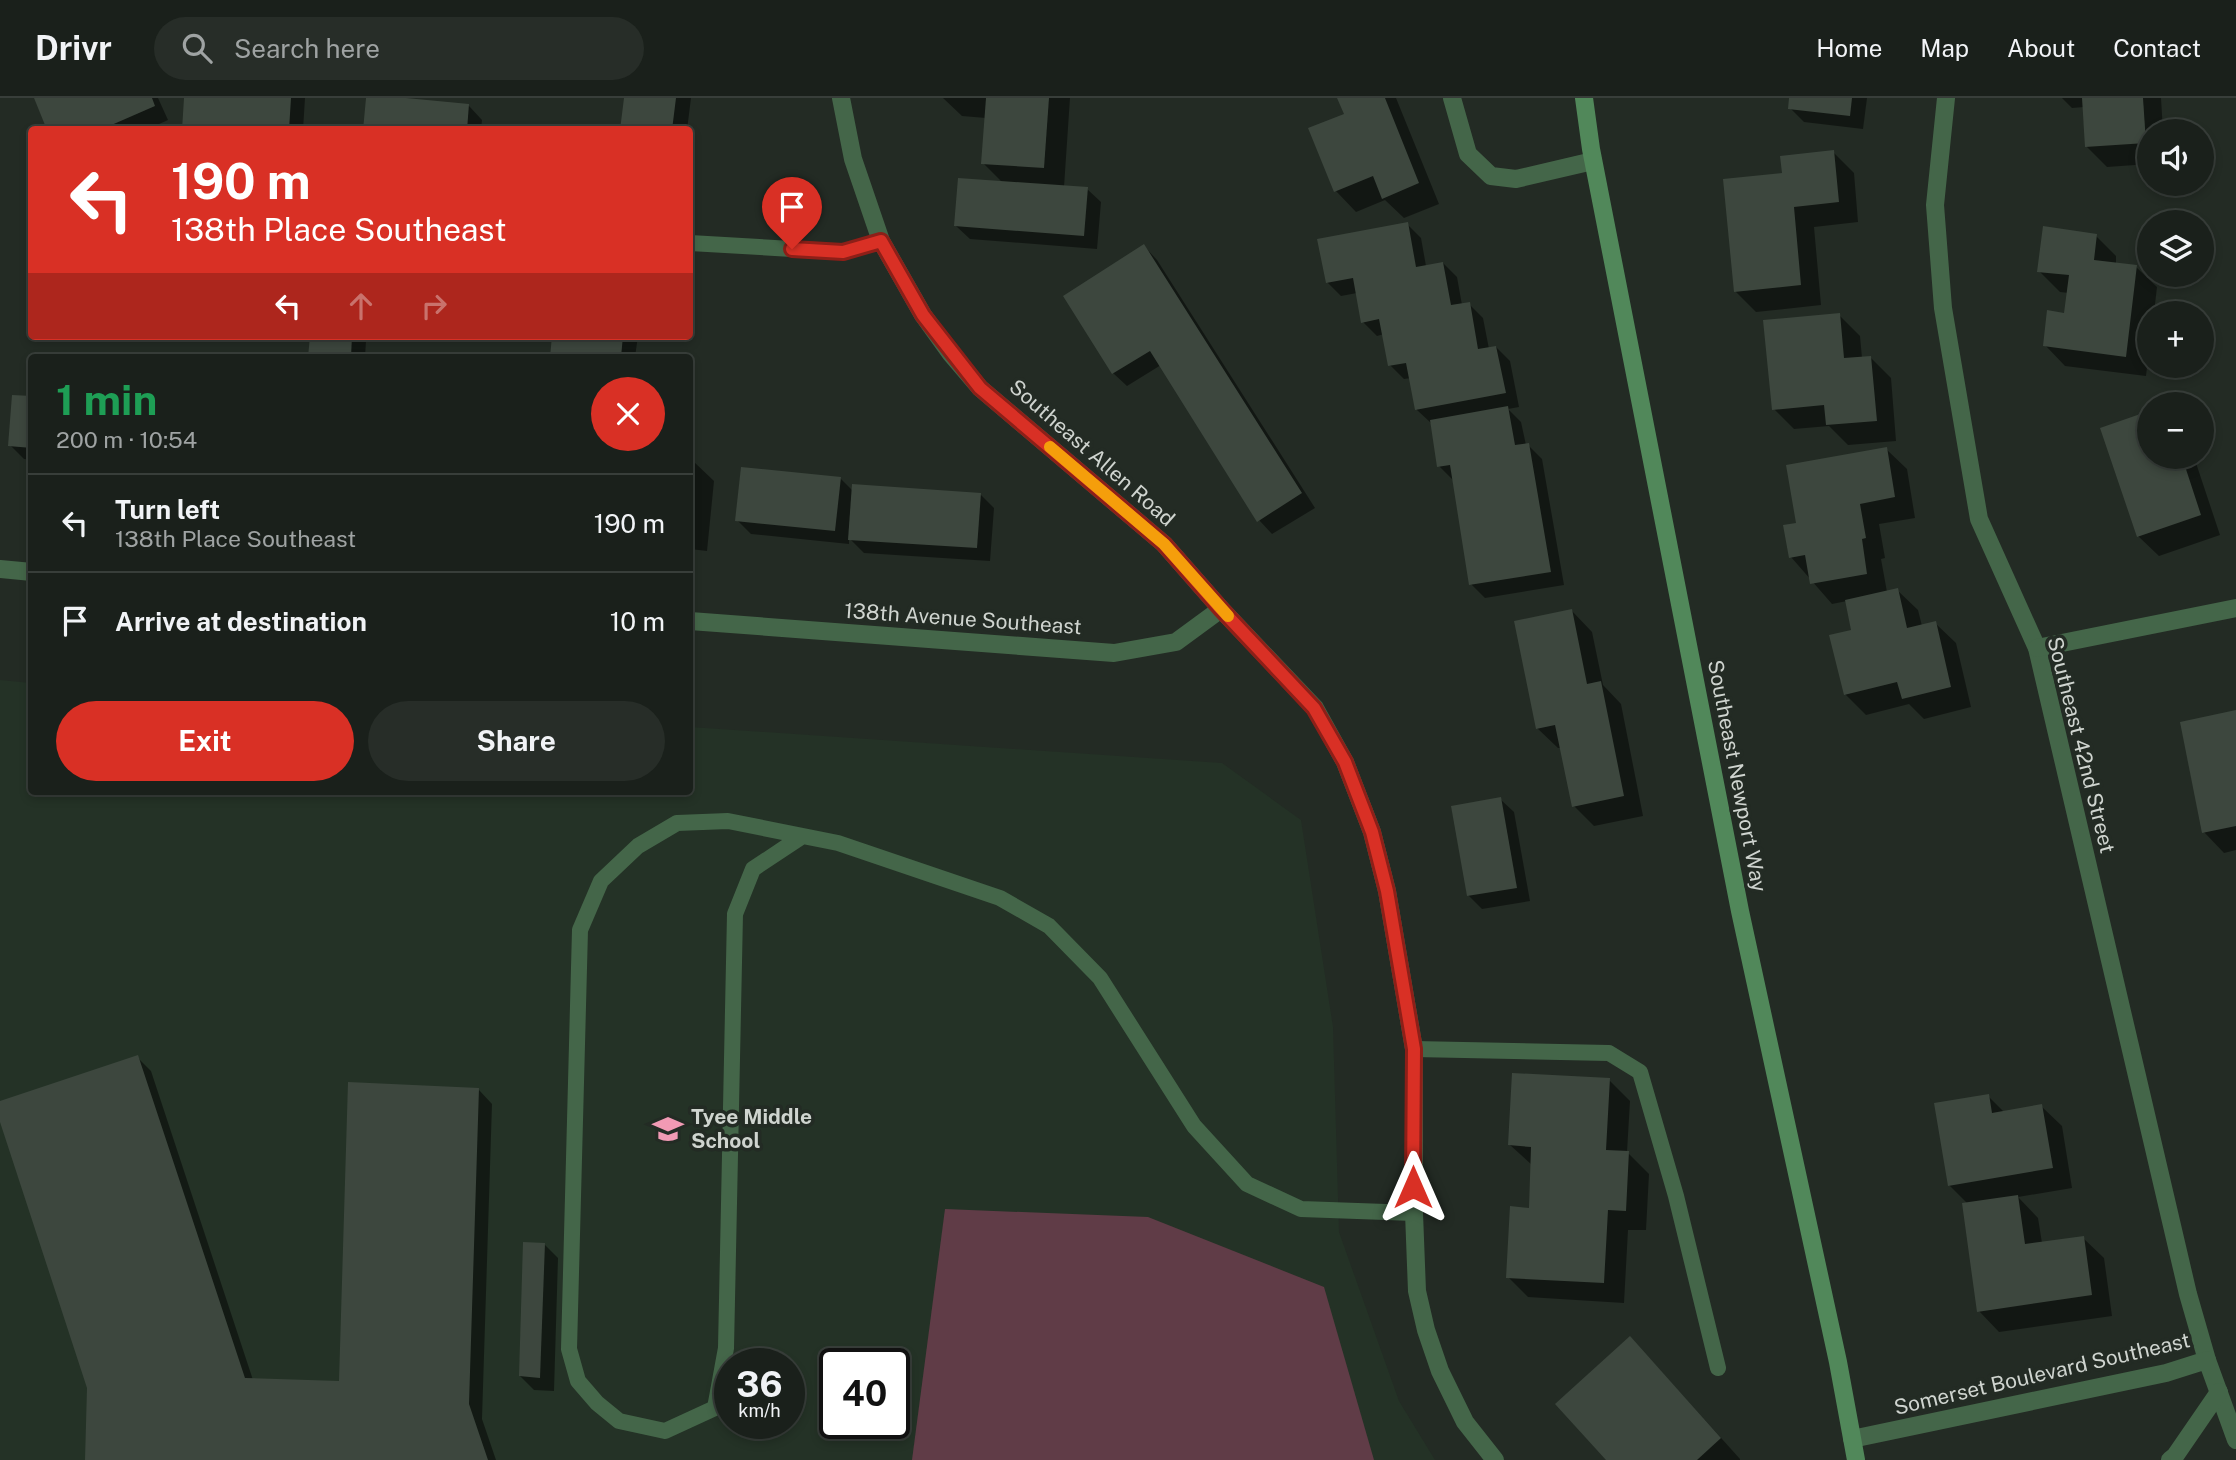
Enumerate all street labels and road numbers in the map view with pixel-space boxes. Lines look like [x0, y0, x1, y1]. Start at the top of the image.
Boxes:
street label: Southeast Allen Road [1005, 374, 1180, 531]
street label: 138th Avenue Southeast [843, 598, 1083, 639]
street label: Southeast 42nd Street [2042, 634, 2120, 856]
street label: Southeast Newport Way [1703, 658, 1772, 894]
street label: Somerset Boulevard Southeast [1891, 1327, 2192, 1420]

